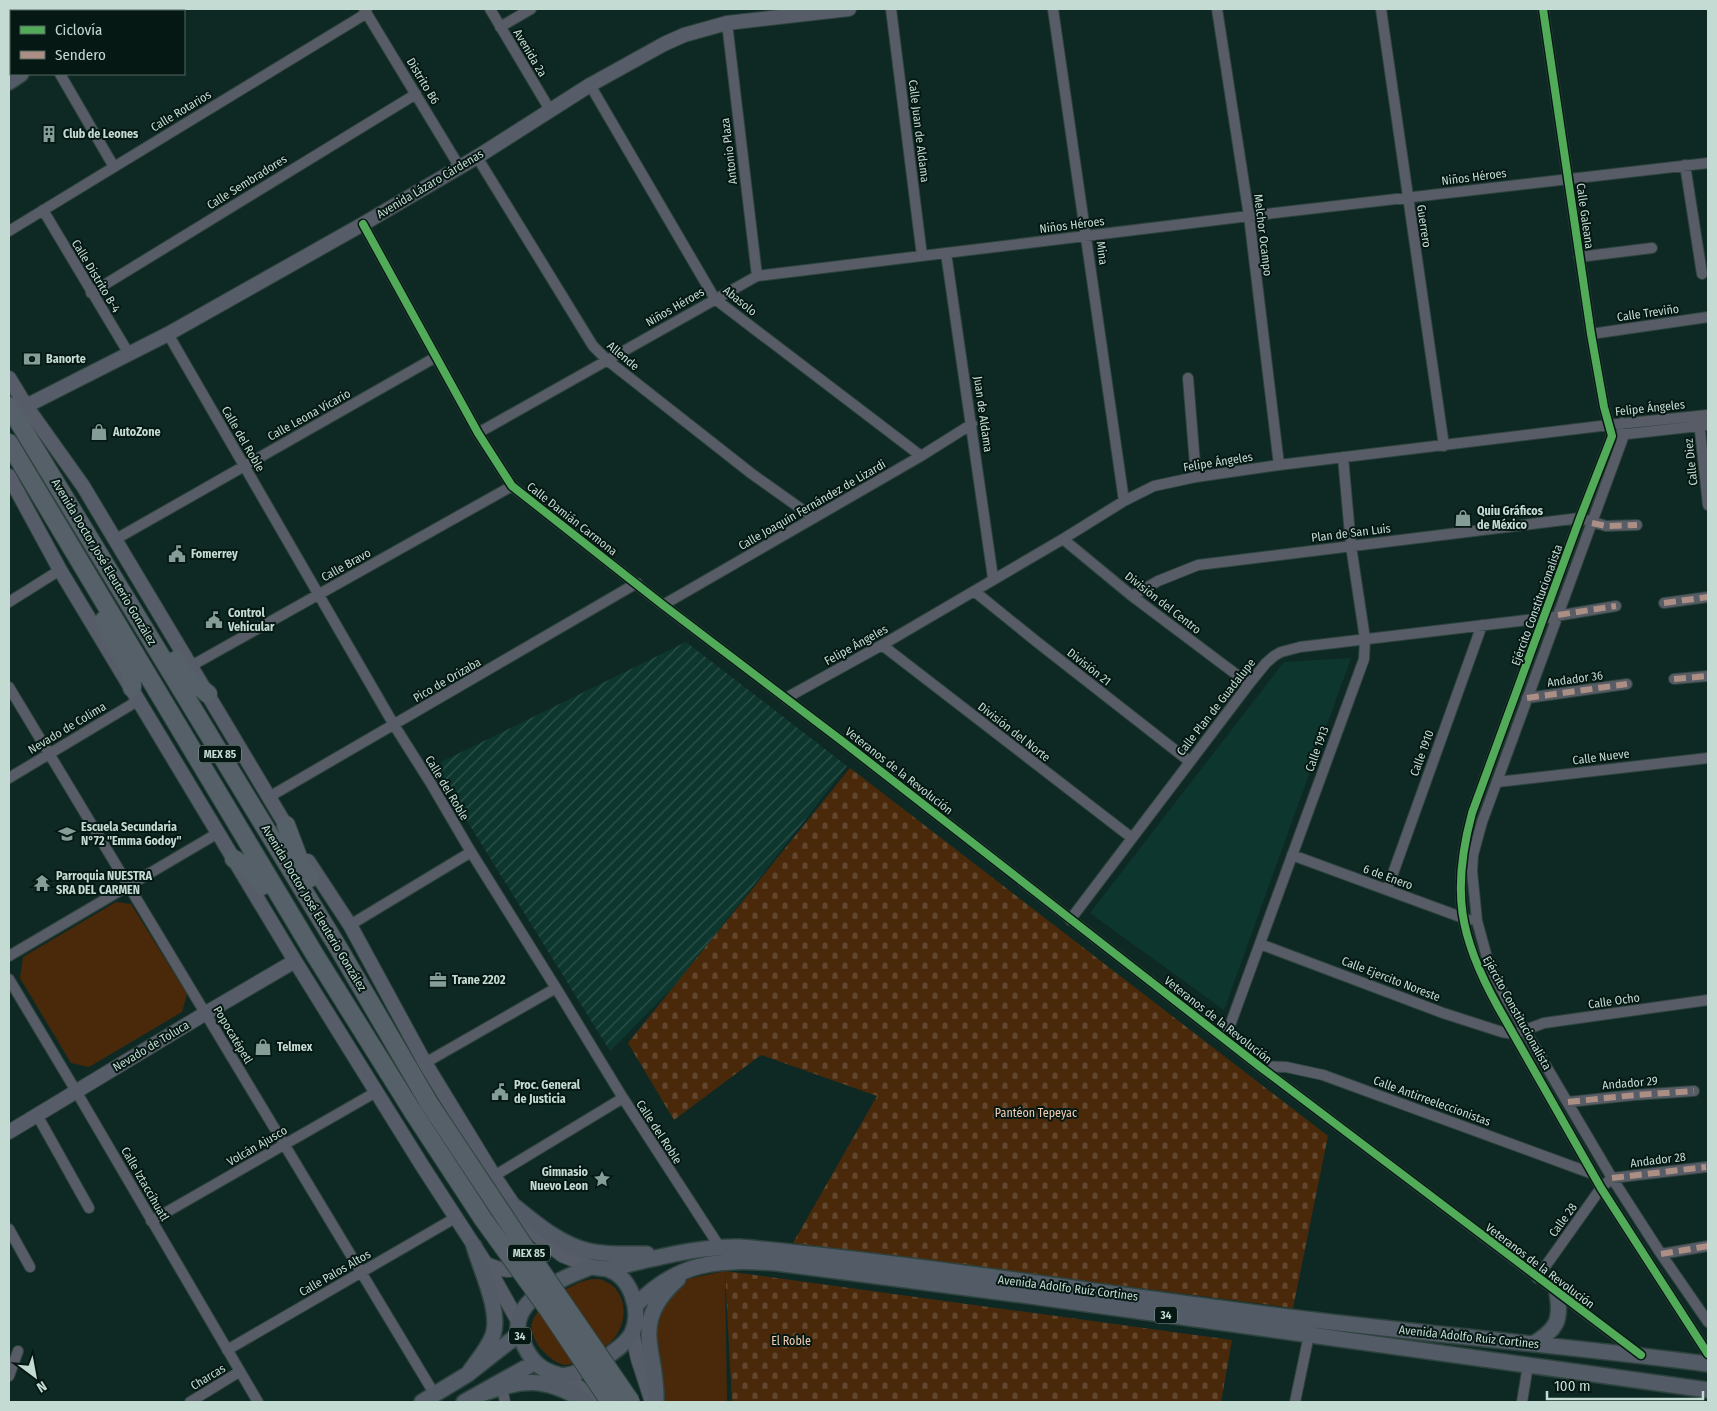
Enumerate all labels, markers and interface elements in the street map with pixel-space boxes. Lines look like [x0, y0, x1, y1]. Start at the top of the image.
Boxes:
legend [10, 10, 185, 75]
text: Ciclovía [55, 21, 102, 39]
street label: Avenida 2a [510, 27, 550, 79]
text: Sendero [55, 46, 106, 64]
street label: Distrito B6 [404, 55, 442, 107]
street label: Calle Juan de Aldama [906, 79, 932, 183]
street label: Calle Rotarios [148, 88, 214, 134]
street label: Antonio Plaza [718, 117, 740, 185]
building icon: Club de Leones [39, 124, 59, 144]
place label: Club de Leones [63, 127, 139, 141]
street label: Avenida Lázaro Cárdenas [374, 147, 486, 221]
street label: Calle Sembradores [204, 152, 290, 212]
street label: Niños Héroes [1441, 166, 1507, 188]
street label: Calle Galeana [1573, 182, 1597, 250]
street label: Melchor Ocampo [1251, 193, 1275, 277]
street label: Guerrero [1414, 204, 1434, 248]
street label: Niños Héroes [1039, 214, 1105, 236]
street label: Calle Distrito B-4 [69, 237, 123, 315]
street label: Mina [1093, 240, 1111, 266]
street label: Abasolo [720, 283, 760, 319]
street label: Niños Héroes [643, 285, 707, 329]
street label: Calle Treviño [1616, 302, 1680, 324]
street label: Allende [604, 339, 642, 373]
bank icon: Banorte [22, 349, 42, 369]
place label: Banorte [46, 352, 86, 366]
street label: Juan de Aldama [971, 375, 995, 453]
street label: Calle Leona Vicario [265, 386, 353, 444]
street label: Felipe Ángeles [1614, 396, 1686, 419]
street label: Calle del Roble [219, 404, 267, 474]
shop icon: AutoZone [89, 422, 109, 442]
place label: AutoZone [112, 425, 161, 439]
street label: Calle Diez [1682, 437, 1700, 486]
street label: Felipe Ángeles [1182, 449, 1254, 474]
street label: Calle Joaquín Fernández de Lizardi [736, 457, 888, 553]
street label: Avenida Doctor José Eleuterio González [49, 476, 159, 648]
street label: Calle Damián Carmona [524, 479, 620, 559]
place label: Quiu Gráficos de México [1477, 504, 1544, 532]
shop icon: Quiu Gráficos de México [1453, 508, 1473, 528]
street label: Plan de San Luis [1310, 521, 1392, 545]
street label: Ejército Constitucionalista [1509, 542, 1565, 667]
public building icon: Fomerrey [167, 544, 187, 564]
street label: Calle Bravo [319, 546, 373, 584]
place label: Fomerrey [191, 547, 238, 561]
street label: División del Centro [1122, 569, 1204, 637]
place label: Control Vehicular [227, 606, 275, 634]
public building icon: Control Vehicular [204, 610, 224, 630]
street label: Felipe Ángeles [821, 621, 890, 668]
street label: División 21 [1064, 646, 1114, 688]
street label: Pico de Orizaba [411, 655, 483, 705]
street label: Calle Plan de Guadalupe [1174, 656, 1258, 758]
street label: Andador 36 [1546, 668, 1604, 690]
street label: Nevado de Colima [25, 699, 109, 757]
street label: División del Norte [975, 699, 1053, 765]
street label: Calle 1913 [1302, 724, 1332, 774]
street label: Veteranos de la Revolución [842, 725, 956, 817]
street label: Calle 1910 [1407, 728, 1437, 778]
road number: MEX 85 [199, 746, 241, 762]
street label: Calle Nueve [1572, 747, 1630, 767]
street label: Calle del Roble [422, 753, 472, 823]
place label: Escuela Secundaria N°72 "Emma Godoy" [81, 820, 182, 848]
street label: Avenida Doctor José Eleuterio González [259, 822, 369, 994]
school or university icon: Escuela Secundaria N°72 "Emma Godoy" [57, 824, 77, 844]
street label: 6 de Enero [1361, 862, 1415, 892]
place label: Parroquia NUESTRA SRA DEL CARMEN [56, 869, 153, 897]
temple icon: Parroquia NUESTRA SRA DEL CARMEN [32, 873, 52, 893]
street label: Calle Ejercito Noreste [1340, 954, 1442, 1004]
street label: Ejército Constitucionalista [1480, 954, 1554, 1072]
office icon: Trane 2202 [428, 970, 448, 990]
place label: Trane 2202 [452, 973, 506, 987]
street label: Veteranos de la Revolución [1161, 974, 1275, 1066]
street label: Calle Ocho [1587, 990, 1641, 1012]
street label: Popocatépetl [210, 1004, 256, 1066]
street label: Nevado de Toluca [110, 1018, 192, 1074]
shop icon: Telmex [253, 1037, 273, 1057]
place label: Telmex [277, 1040, 313, 1054]
street label: Calle Antirreeleccionistas [1371, 1073, 1493, 1129]
street label: Andador 29 [1602, 1074, 1659, 1092]
place label: Proc. General de Justicia [514, 1078, 581, 1106]
public building icon: Proc. General de Justicia [490, 1082, 510, 1102]
street label: Calle del Roble [633, 1097, 685, 1167]
park label: Pantéon Tepeyac [995, 1106, 1077, 1120]
street label: Volcán Ajusco [224, 1123, 290, 1169]
street label: Calle Iztaccíhuatl [118, 1145, 172, 1223]
street label: Andador 28 [1629, 1150, 1687, 1170]
place label: Gimnasio Nuevo Leon [530, 1165, 589, 1193]
place icon: Gimnasio Nuevo Leon [592, 1169, 612, 1189]
street label: Calle 28 [1546, 1200, 1580, 1240]
street label: Veteranos de la Revolución [1483, 1220, 1597, 1312]
road number: MEX 85 [508, 1244, 550, 1262]
street label: Calle Palos Altos [297, 1247, 373, 1299]
street label: Avenida Adolfo Ruíz Cortines [997, 1272, 1139, 1304]
road number: 34 [1155, 1306, 1177, 1324]
street label: Avenida Adolfo Ruíz Cortines [1398, 1323, 1540, 1351]
road number: 34 [509, 1328, 531, 1344]
park label: El Roble [771, 1334, 811, 1348]
north arrow [10, 1351, 60, 1401]
street label: Charcas [188, 1361, 228, 1393]
scale bar [1547, 1368, 1703, 1400]
text: N [34, 1377, 50, 1396]
text: 100 m [1554, 1377, 1591, 1395]

